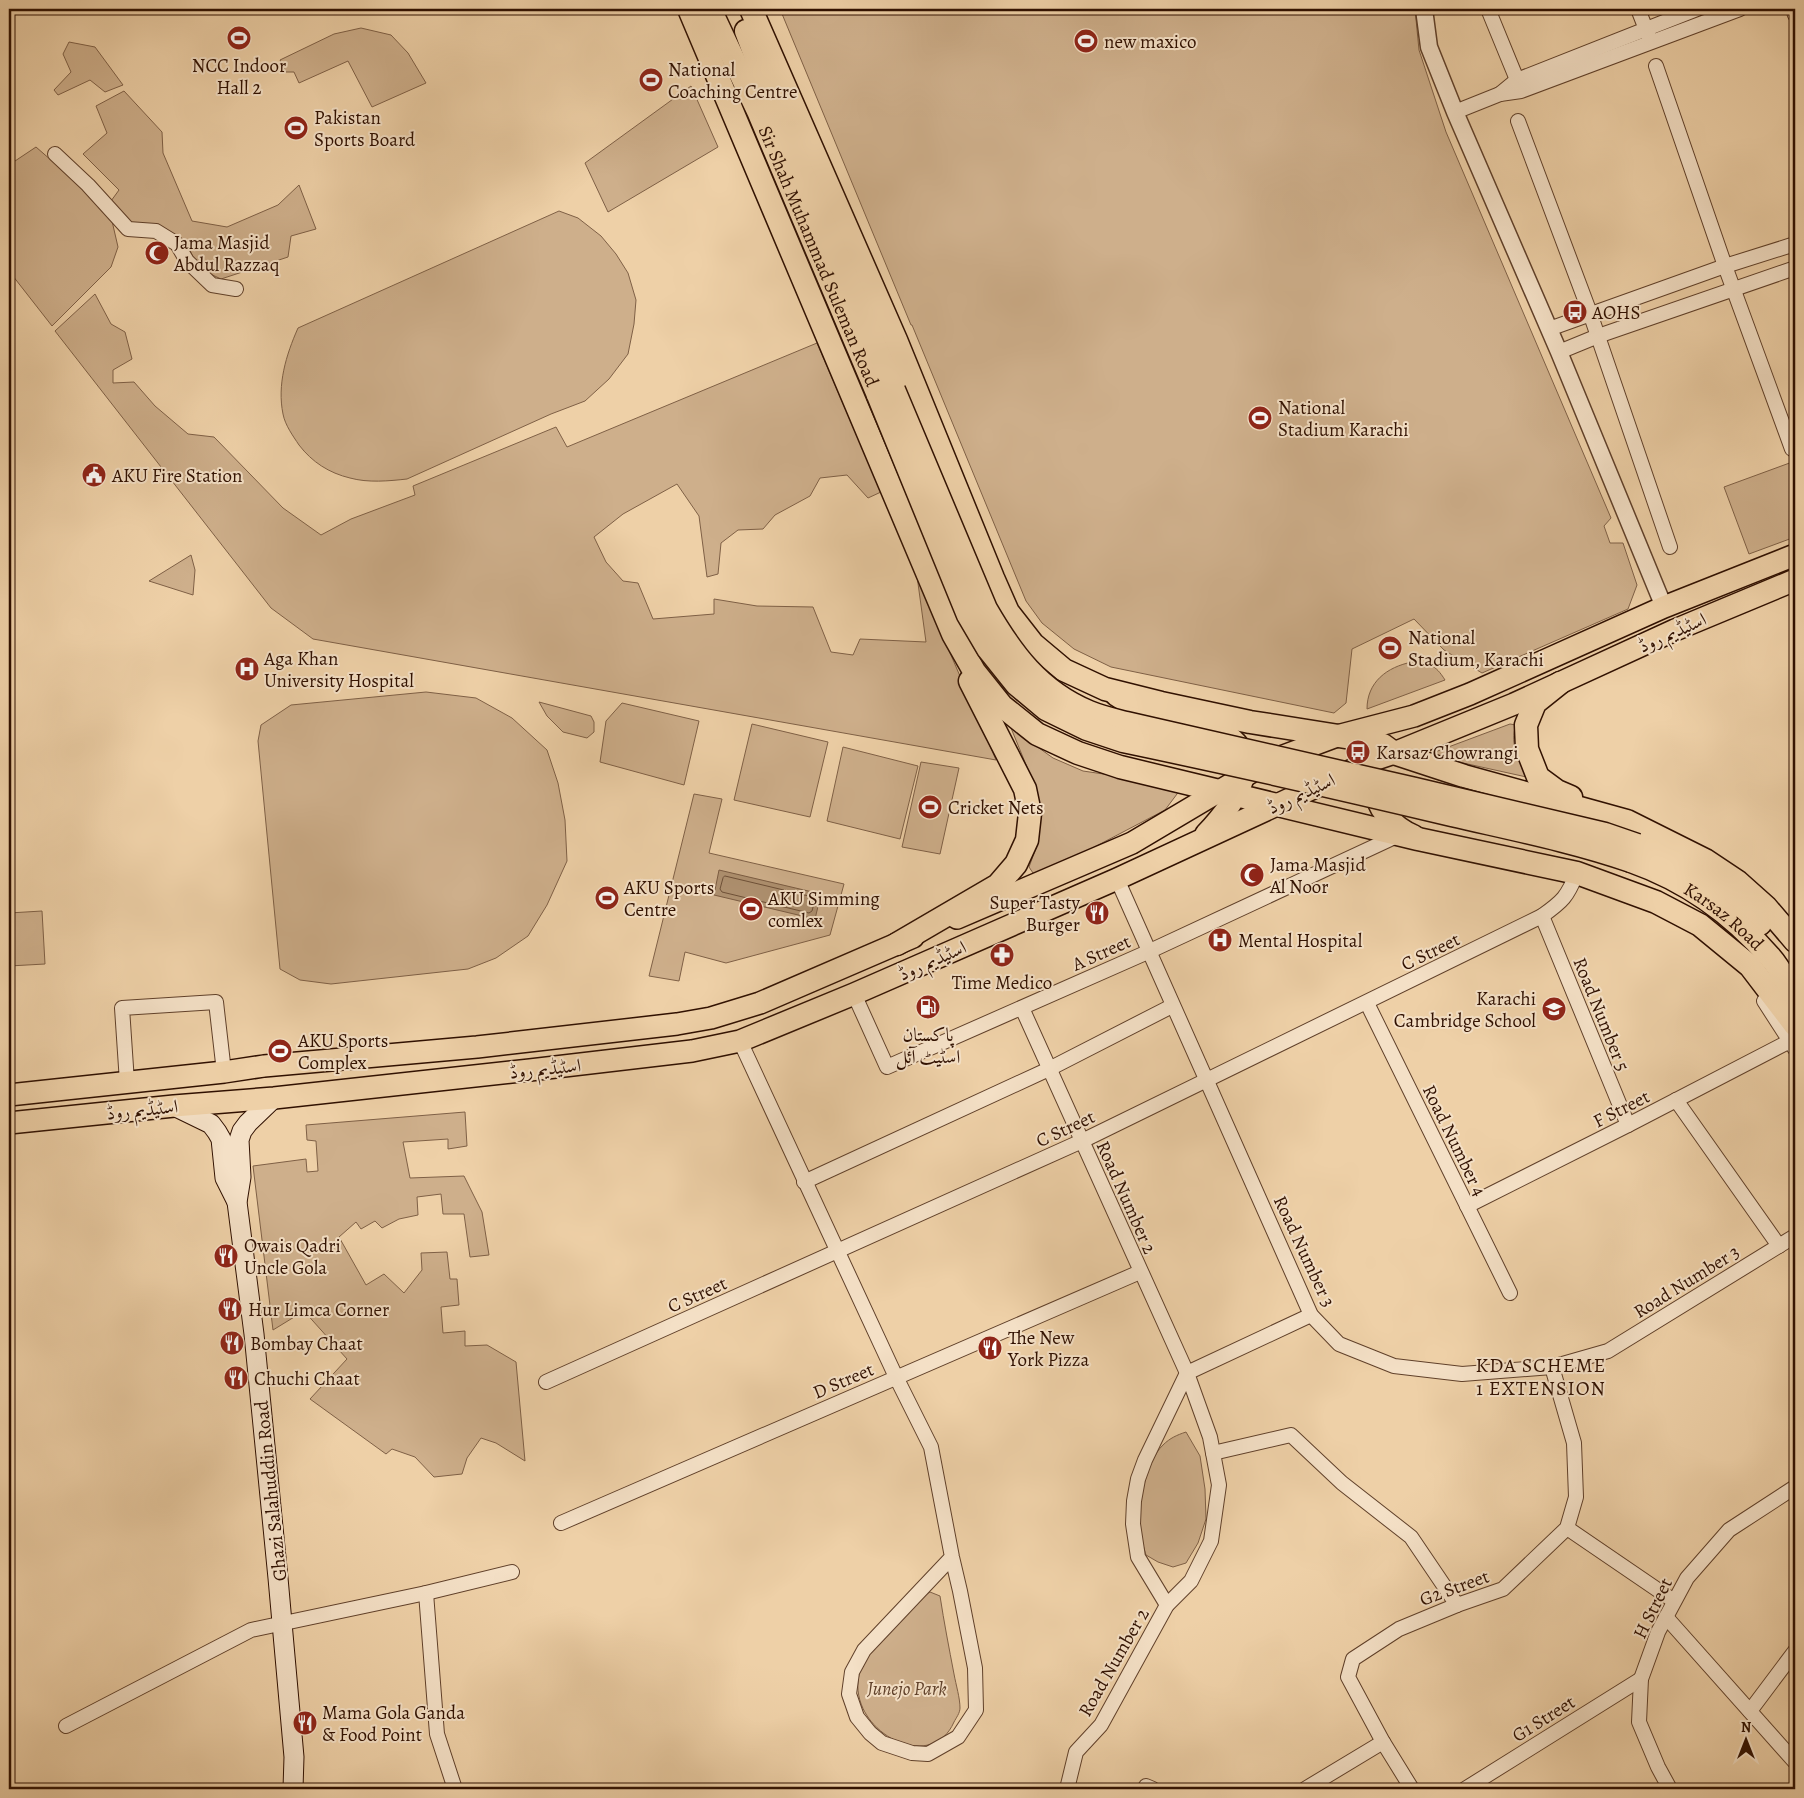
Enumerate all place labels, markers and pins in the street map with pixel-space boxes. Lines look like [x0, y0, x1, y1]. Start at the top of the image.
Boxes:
sports icon: NCC Indoor Hall 2 [226, 25, 252, 51]
sports icon: new maxico [1073, 28, 1099, 54]
place label: new maxico [1104, 29, 1196, 55]
place label: NCC Indoor Hall 2 [192, 53, 286, 101]
place label: National Coaching Centre [668, 57, 797, 105]
sports icon: National Coaching Centre [638, 67, 664, 93]
place label: Pakistan Sports Board [314, 105, 416, 153]
sports icon: Pakistan Sports Board [283, 115, 309, 141]
place label: Jama Masjid Abdul Razzaq [173, 230, 280, 278]
mosque icon: Jama Masjid Abdul Razzaq [144, 240, 170, 266]
bus stop icon: AOHS [1562, 299, 1588, 325]
place label: AOHS [1591, 300, 1640, 326]
place label: National Stadium Karachi [1278, 395, 1409, 443]
sports icon: National Stadium Karachi [1247, 405, 1273, 431]
public building icon: AKU Fire Station [81, 462, 107, 488]
place label: AKU Fire Station [111, 463, 243, 489]
place label: National Stadium, Karachi [1408, 625, 1544, 673]
sports icon: National Stadium, Karachi [1377, 635, 1403, 661]
place label: Aga Khan University Hospital [263, 646, 414, 694]
hospital icon: Aga Khan University Hospital [234, 656, 260, 682]
bus stop icon: Karsaz Chowrangi [1345, 739, 1371, 765]
place label: Karsaz Chowrangi [1376, 740, 1519, 766]
sports icon: Cricket Nets [917, 794, 943, 820]
place label: Cricket Nets [948, 795, 1044, 821]
place label: Jama Masjid Al Noor [1269, 852, 1366, 900]
mosque icon: Jama Masjid Al Noor [1239, 862, 1265, 888]
place label: AKU Sports Centre [623, 875, 714, 923]
sports icon: AKU Sports Centre [594, 885, 620, 911]
place label: AKU Simming comlex [767, 886, 880, 934]
place label: Super Tasty Burger [989, 890, 1081, 938]
sports icon: AKU Simming comlex [738, 896, 764, 922]
restaurant icon: Super Tasty Burger [1084, 900, 1110, 926]
hospital icon: Mental Hospital [1207, 927, 1233, 953]
place label: Mental Hospital [1238, 928, 1363, 954]
pharmacy icon: Time Medico [989, 942, 1015, 968]
place label: Time Medico [952, 970, 1052, 996]
place label: Karachi Cambridge School [1394, 986, 1536, 1034]
fuel station icon: پاکستان اسٹیٹ آئل [915, 994, 941, 1020]
school or university icon: Karachi Cambridge School [1541, 996, 1567, 1022]
place label: پاکستان اسٹیٹ آئل [896, 1022, 960, 1070]
place label: AKU Sports Complex [297, 1028, 388, 1076]
sports icon: AKU Sports Complex [267, 1038, 293, 1064]
place label: Owais Qadri Uncle Gola [244, 1233, 341, 1281]
restaurant icon: Owais Qadri Uncle Gola [213, 1243, 239, 1269]
restaurant icon: Hur Limca Corner [217, 1296, 243, 1322]
place label: Hur Limca Corner [248, 1297, 389, 1323]
place label: The New York Pizza [1007, 1325, 1090, 1373]
restaurant icon: Bombay Chaat [219, 1330, 245, 1356]
place label: Bombay Chaat [250, 1331, 363, 1357]
restaurant icon: The New York Pizza [977, 1335, 1003, 1361]
restaurant icon: Chuchi Chaat [223, 1365, 249, 1391]
place label: Chuchi Chaat [254, 1366, 360, 1392]
place label: Mama Gola Ganda & Food Point [322, 1700, 465, 1748]
restaurant icon: Mama Gola Ganda & Food Point [292, 1710, 318, 1736]

